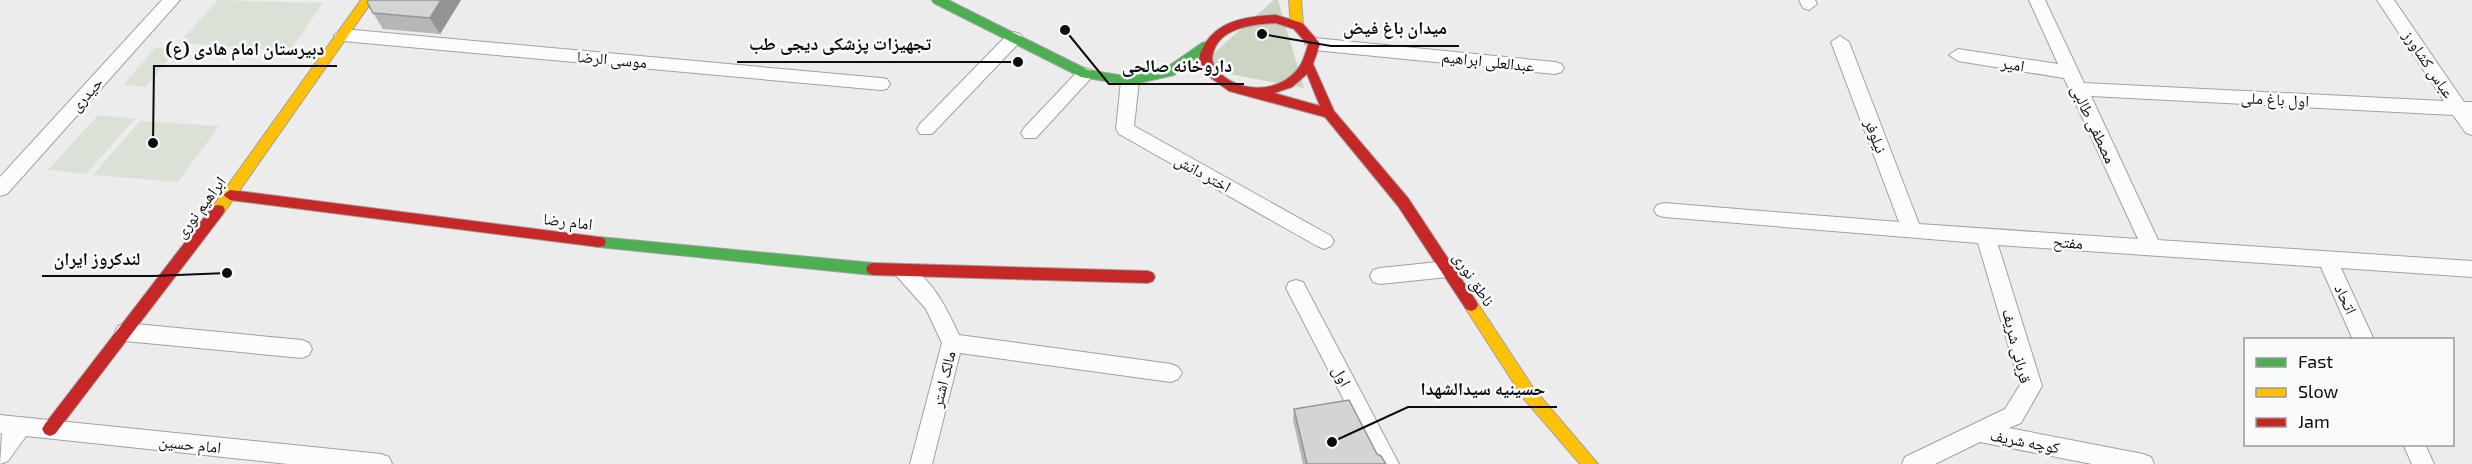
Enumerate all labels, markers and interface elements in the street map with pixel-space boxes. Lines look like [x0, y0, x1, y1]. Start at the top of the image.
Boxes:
callout: میدان باغ فیض [1331, 10, 1459, 46]
text: میدان باغ فیض [1343, 16, 1447, 39]
street label: عباس کشاورز [2398, 25, 2459, 102]
callout: تجهیزات پزشکی دیجی طب [737, 26, 943, 62]
callout: دبیرستان امام هادی (ع) [154, 30, 337, 66]
text: تجهیزات پزشکی دیجی طب [749, 32, 931, 55]
text: دبیرستان امام هادی (ع) [166, 37, 325, 61]
street label: موسی الرضا [576, 46, 648, 73]
street label: عبدالعلی ابراهیم [1440, 46, 1536, 77]
callout: داروخانه صالحی [1109, 48, 1244, 84]
street label: امیر [1999, 52, 2026, 76]
text: داروخانه صالحی [1122, 54, 1232, 77]
street label: حیدری [65, 73, 107, 116]
street label: مصطفی طالبی [2066, 82, 2121, 167]
street label: اول باغ ملی [2240, 87, 2310, 112]
street label: نیلوفر [1860, 115, 1892, 156]
street label: اختر دانش [1171, 149, 1234, 197]
street label: ابراهیم نوری [170, 172, 231, 243]
street label: امام رضا [542, 208, 594, 235]
street label: مفتح [2052, 231, 2084, 254]
callout: لندکروز ایران [42, 240, 153, 276]
text: لندکروز ایران [54, 247, 140, 270]
street label: ناطق نوری [1448, 248, 1499, 310]
street label: اتحاد [2331, 281, 2362, 317]
street label: قربانی شریف [1997, 307, 2036, 386]
legend [2244, 338, 2454, 446]
street label: مالک اشتر [926, 349, 960, 410]
text: Fast [2298, 350, 2333, 372]
street label: اول [1327, 362, 1356, 390]
callout: حسینیه سیدالشهدا [1408, 371, 1557, 407]
text: حسینیه سیدالشهدا [1420, 377, 1546, 399]
text: Slow [2298, 380, 2339, 402]
text: Jam [2298, 410, 2330, 432]
street label: کوچه شریف [1988, 424, 2062, 458]
street label: امام حسین [158, 431, 222, 458]

